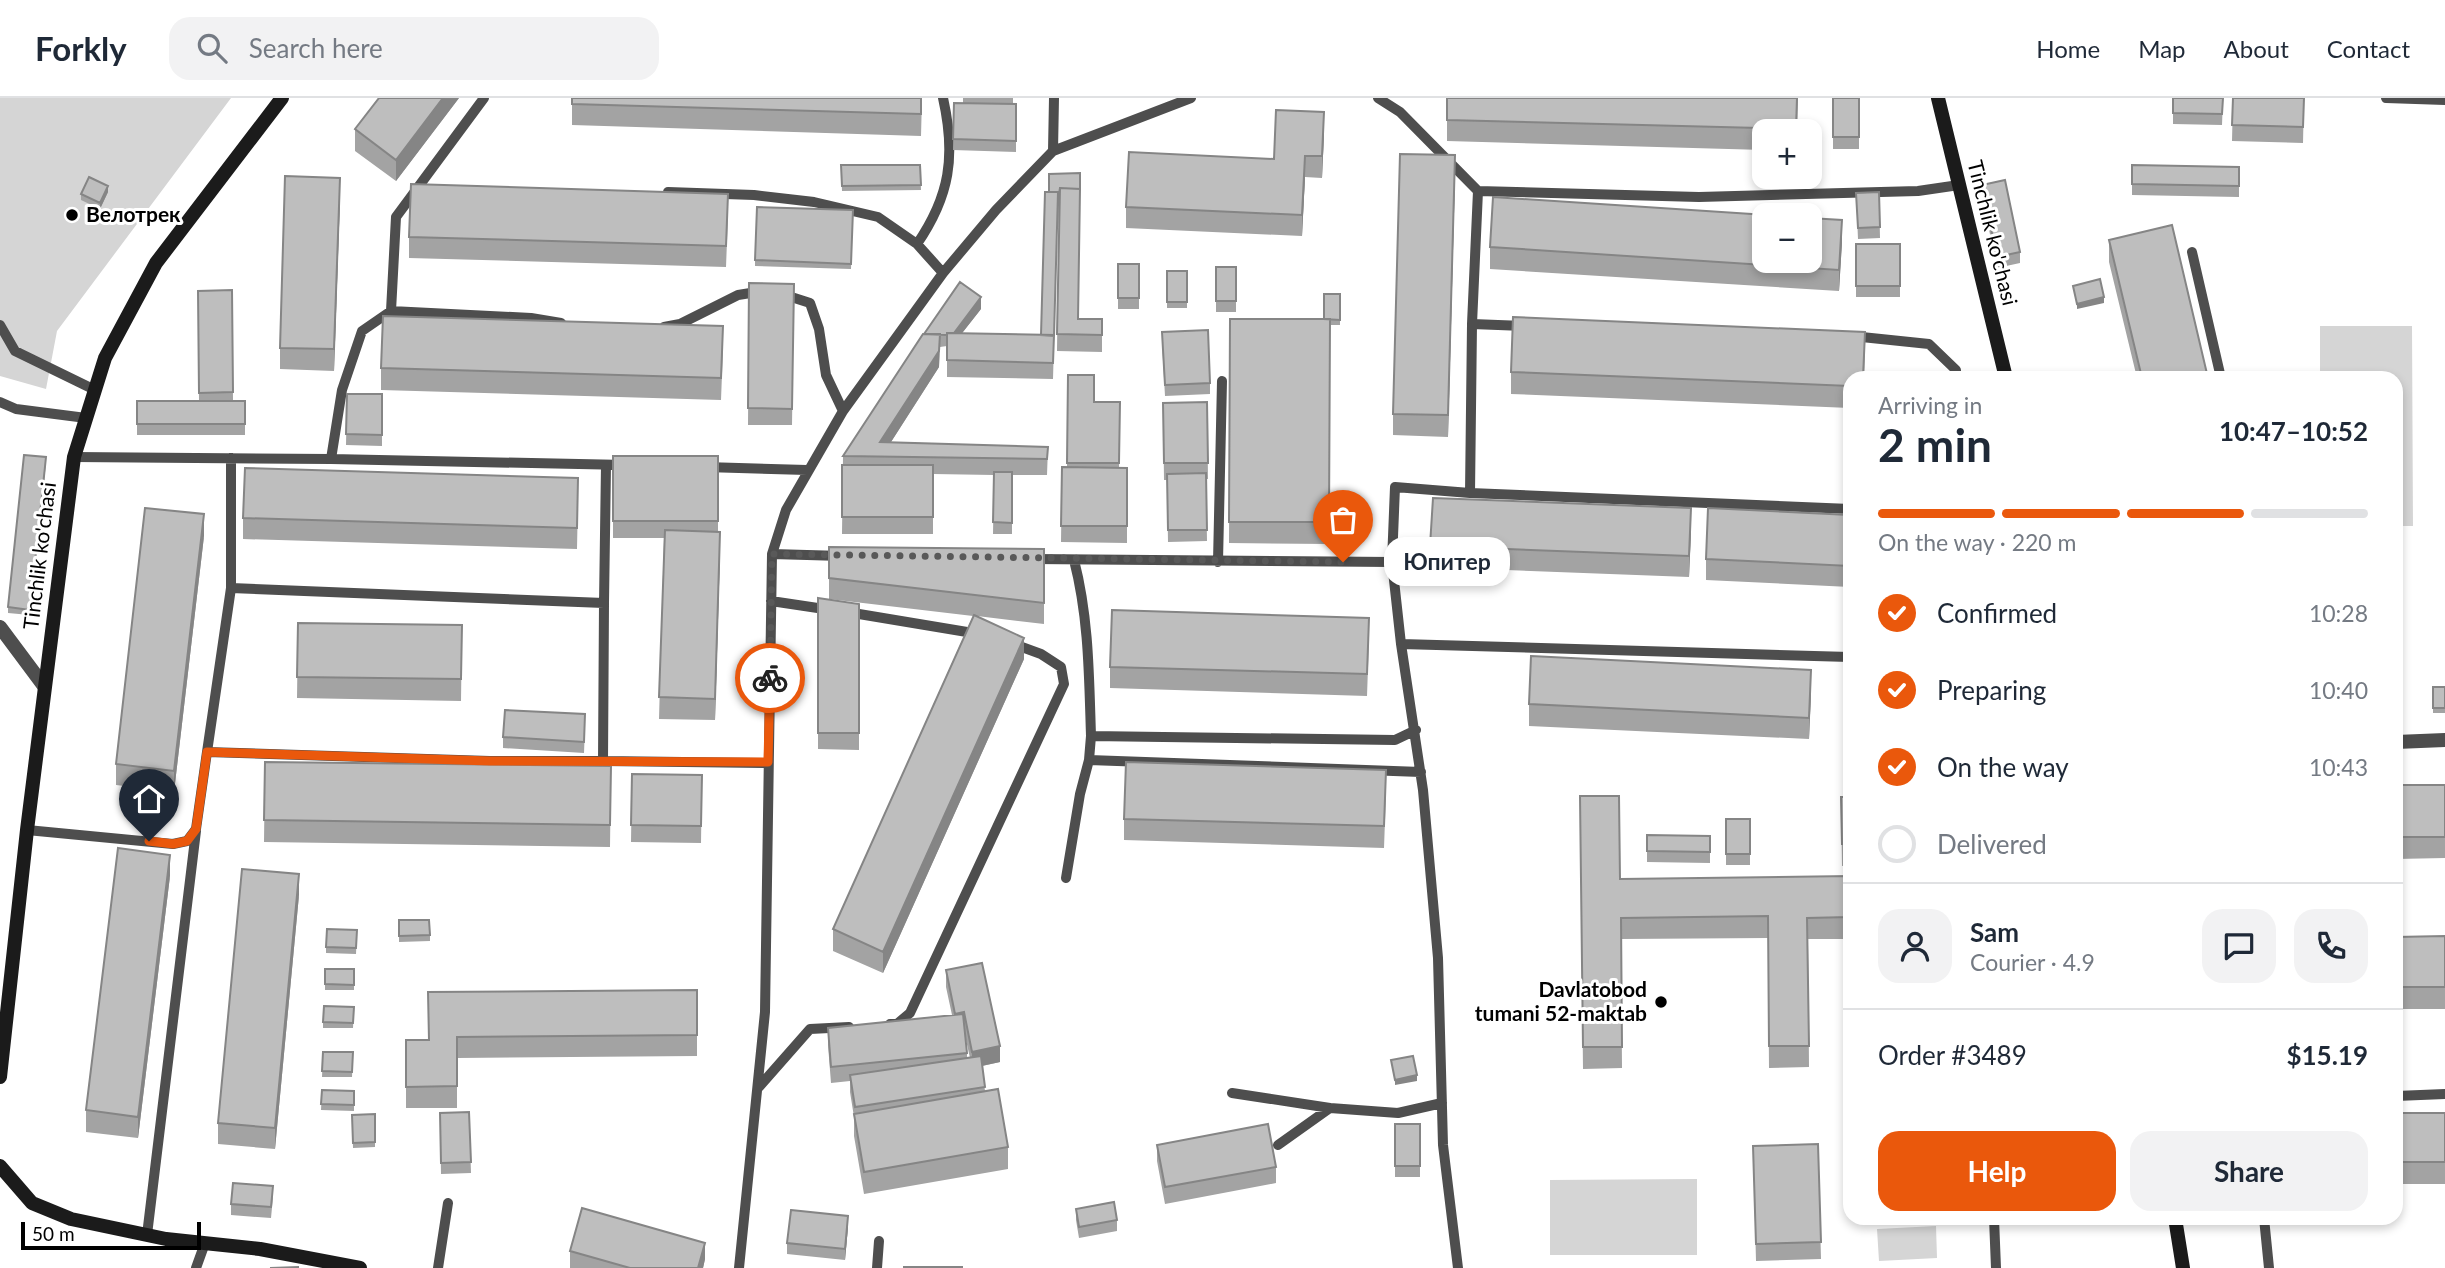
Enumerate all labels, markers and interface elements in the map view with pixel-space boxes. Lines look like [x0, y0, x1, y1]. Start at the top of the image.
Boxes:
search box [169, 17, 659, 80]
text: Forkly [35, 28, 127, 68]
icon: search [193, 29, 231, 67]
text: Search here [249, 32, 383, 64]
text: Home [2036, 34, 2100, 63]
text: Map [2138, 34, 2186, 63]
text: About [2224, 34, 2289, 63]
text: Contact [2327, 34, 2410, 63]
map controls [1752, 119, 1822, 273]
button: + [1752, 119, 1822, 189]
street label: Tinchlik ko'chasi [1963, 158, 2024, 308]
place label: Велотрек [86, 201, 181, 226]
button: − [1752, 203, 1822, 273]
marker: Велотрек [64, 207, 80, 223]
text: Arriving in [1878, 391, 1982, 419]
text: 10:47–10:52 [2219, 415, 2368, 447]
text: 2 min [1878, 417, 1992, 472]
street label: Tinchlik ko'chasi [17, 481, 60, 631]
pin [1313, 490, 1373, 562]
icon: bag [1324, 501, 1362, 539]
text: On the way · 220 m [1878, 528, 2077, 556]
callout: Юпитер [1385, 538, 1511, 587]
text: Юпитер [1403, 547, 1491, 575]
icon: check [1878, 594, 1916, 632]
text: Confirmed [1937, 597, 2057, 629]
text: 10:28 [2309, 599, 2368, 627]
courier [735, 643, 805, 713]
icon: bike [751, 659, 789, 697]
icon: check [1878, 671, 1916, 709]
text: Preparing [1937, 674, 2046, 706]
text: 10:40 [2309, 676, 2368, 704]
icon: check [1878, 748, 1916, 786]
text: On the way [1937, 751, 2069, 783]
text: 10:43 [2309, 753, 2368, 781]
pin [119, 769, 179, 841]
icon: home [130, 780, 168, 818]
text: Delivered [1937, 828, 2047, 860]
button: person [1878, 909, 1952, 983]
button: chat [2202, 909, 2276, 983]
button: phone [2294, 909, 2368, 983]
text: Sam [1970, 916, 2019, 948]
text: Courier · 4.9 [1970, 948, 2095, 976]
place label: Davlatobod tumani 52-maktab [1475, 976, 1647, 1025]
marker: Davlatobod tumani 52-maktab [1653, 994, 1669, 1010]
text: Order #3489 [1878, 1039, 2027, 1071]
text: $15.19 [2286, 1039, 2368, 1071]
button: Help [1878, 1131, 2116, 1211]
button: Share [2130, 1131, 2368, 1211]
scale bar [21, 1219, 201, 1251]
text: 50 m [32, 1222, 75, 1245]

